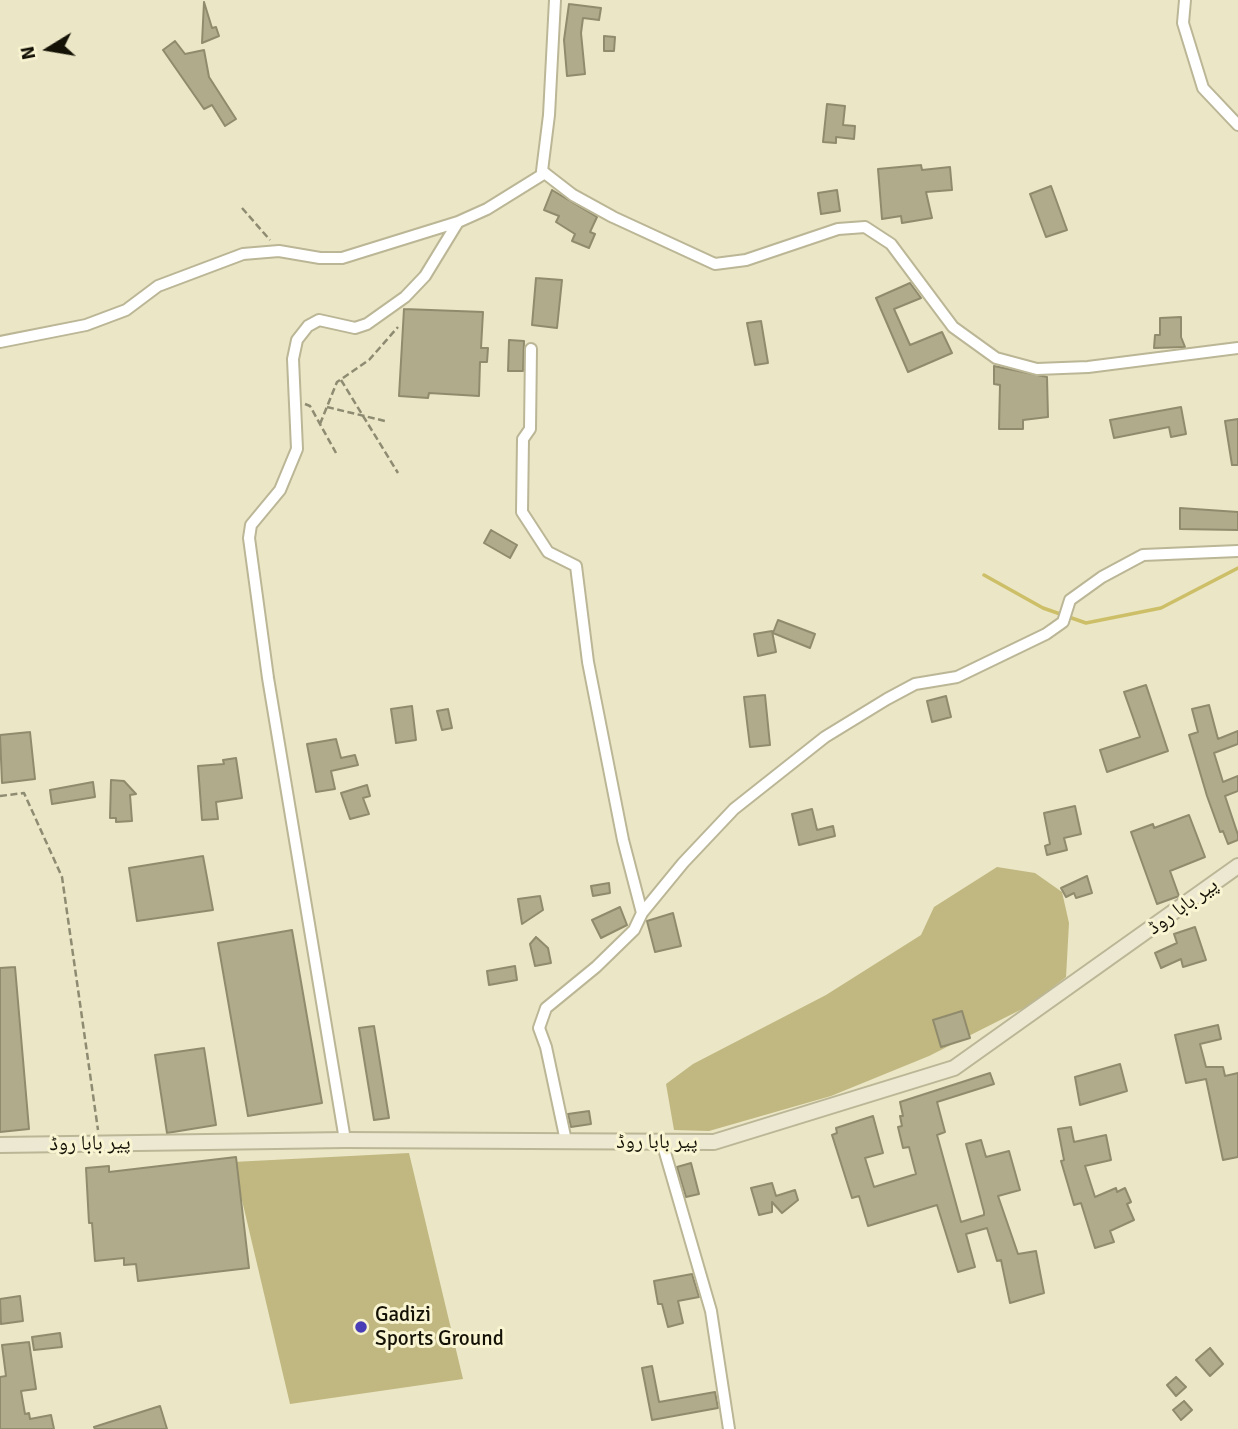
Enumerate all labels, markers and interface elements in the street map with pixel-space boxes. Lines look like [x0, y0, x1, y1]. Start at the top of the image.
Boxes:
north arrow [14, 14, 84, 84]
text: N [15, 44, 41, 62]
street label: پیر بابا روڈ [1143, 873, 1223, 941]
street label: پیر بابا روڈ [616, 1129, 698, 1155]
street label: پیر بابا روڈ [49, 1131, 131, 1157]
place label: Gadizi Sports Ground [375, 1302, 504, 1352]
marker: Gadizi Sports Ground [353, 1319, 369, 1335]

